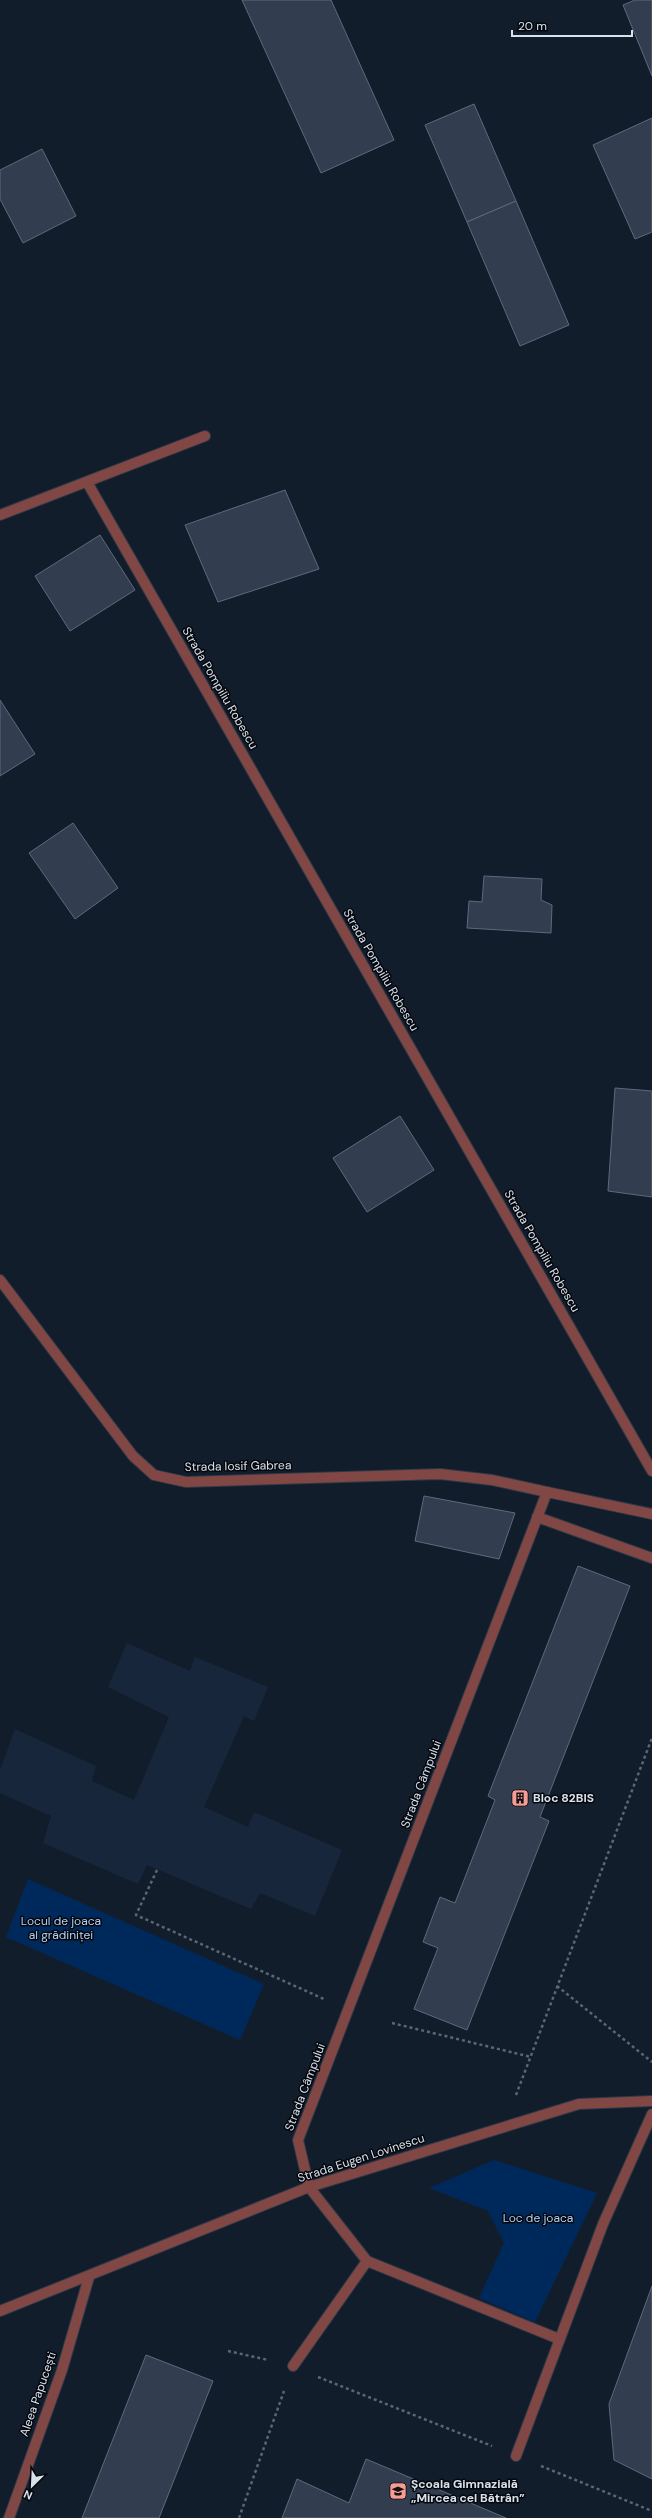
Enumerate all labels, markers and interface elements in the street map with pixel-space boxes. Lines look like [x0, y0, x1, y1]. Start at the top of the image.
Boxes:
scale bar [512, 12, 632, 38]
text: 20 m [518, 18, 547, 34]
street label: Strada Pompiliu Robescu [178, 624, 262, 752]
street label: Strada Pompiliu Robescu [339, 906, 423, 1034]
street label: Strada Pompiliu Robescu [500, 1187, 584, 1315]
street label: Strada Iosif Gabrea [185, 1457, 291, 1475]
street label: Strada Câmpului [397, 1738, 445, 1830]
building icon: Bloc 82BIS [510, 1788, 530, 1808]
place label: Bloc 82BIS [533, 1790, 594, 1806]
park label: Locul de joaca al grădiniței [21, 1913, 101, 1943]
street label: Strada Câmpului [281, 2041, 329, 2133]
street label: Strada Eugen Lovinescu [296, 2130, 427, 2186]
park label: Loc de joaca [503, 2210, 573, 2226]
street label: Aleea Papucești [16, 2349, 60, 2439]
north arrow [12, 2466, 52, 2506]
place label: Școala Gimnazială „Mircea cel Bătrân” [411, 2476, 525, 2506]
school or university icon: Școala Gimnazială „Mircea cel Bătrân” [388, 2481, 408, 2501]
text: N [21, 2487, 34, 2503]

